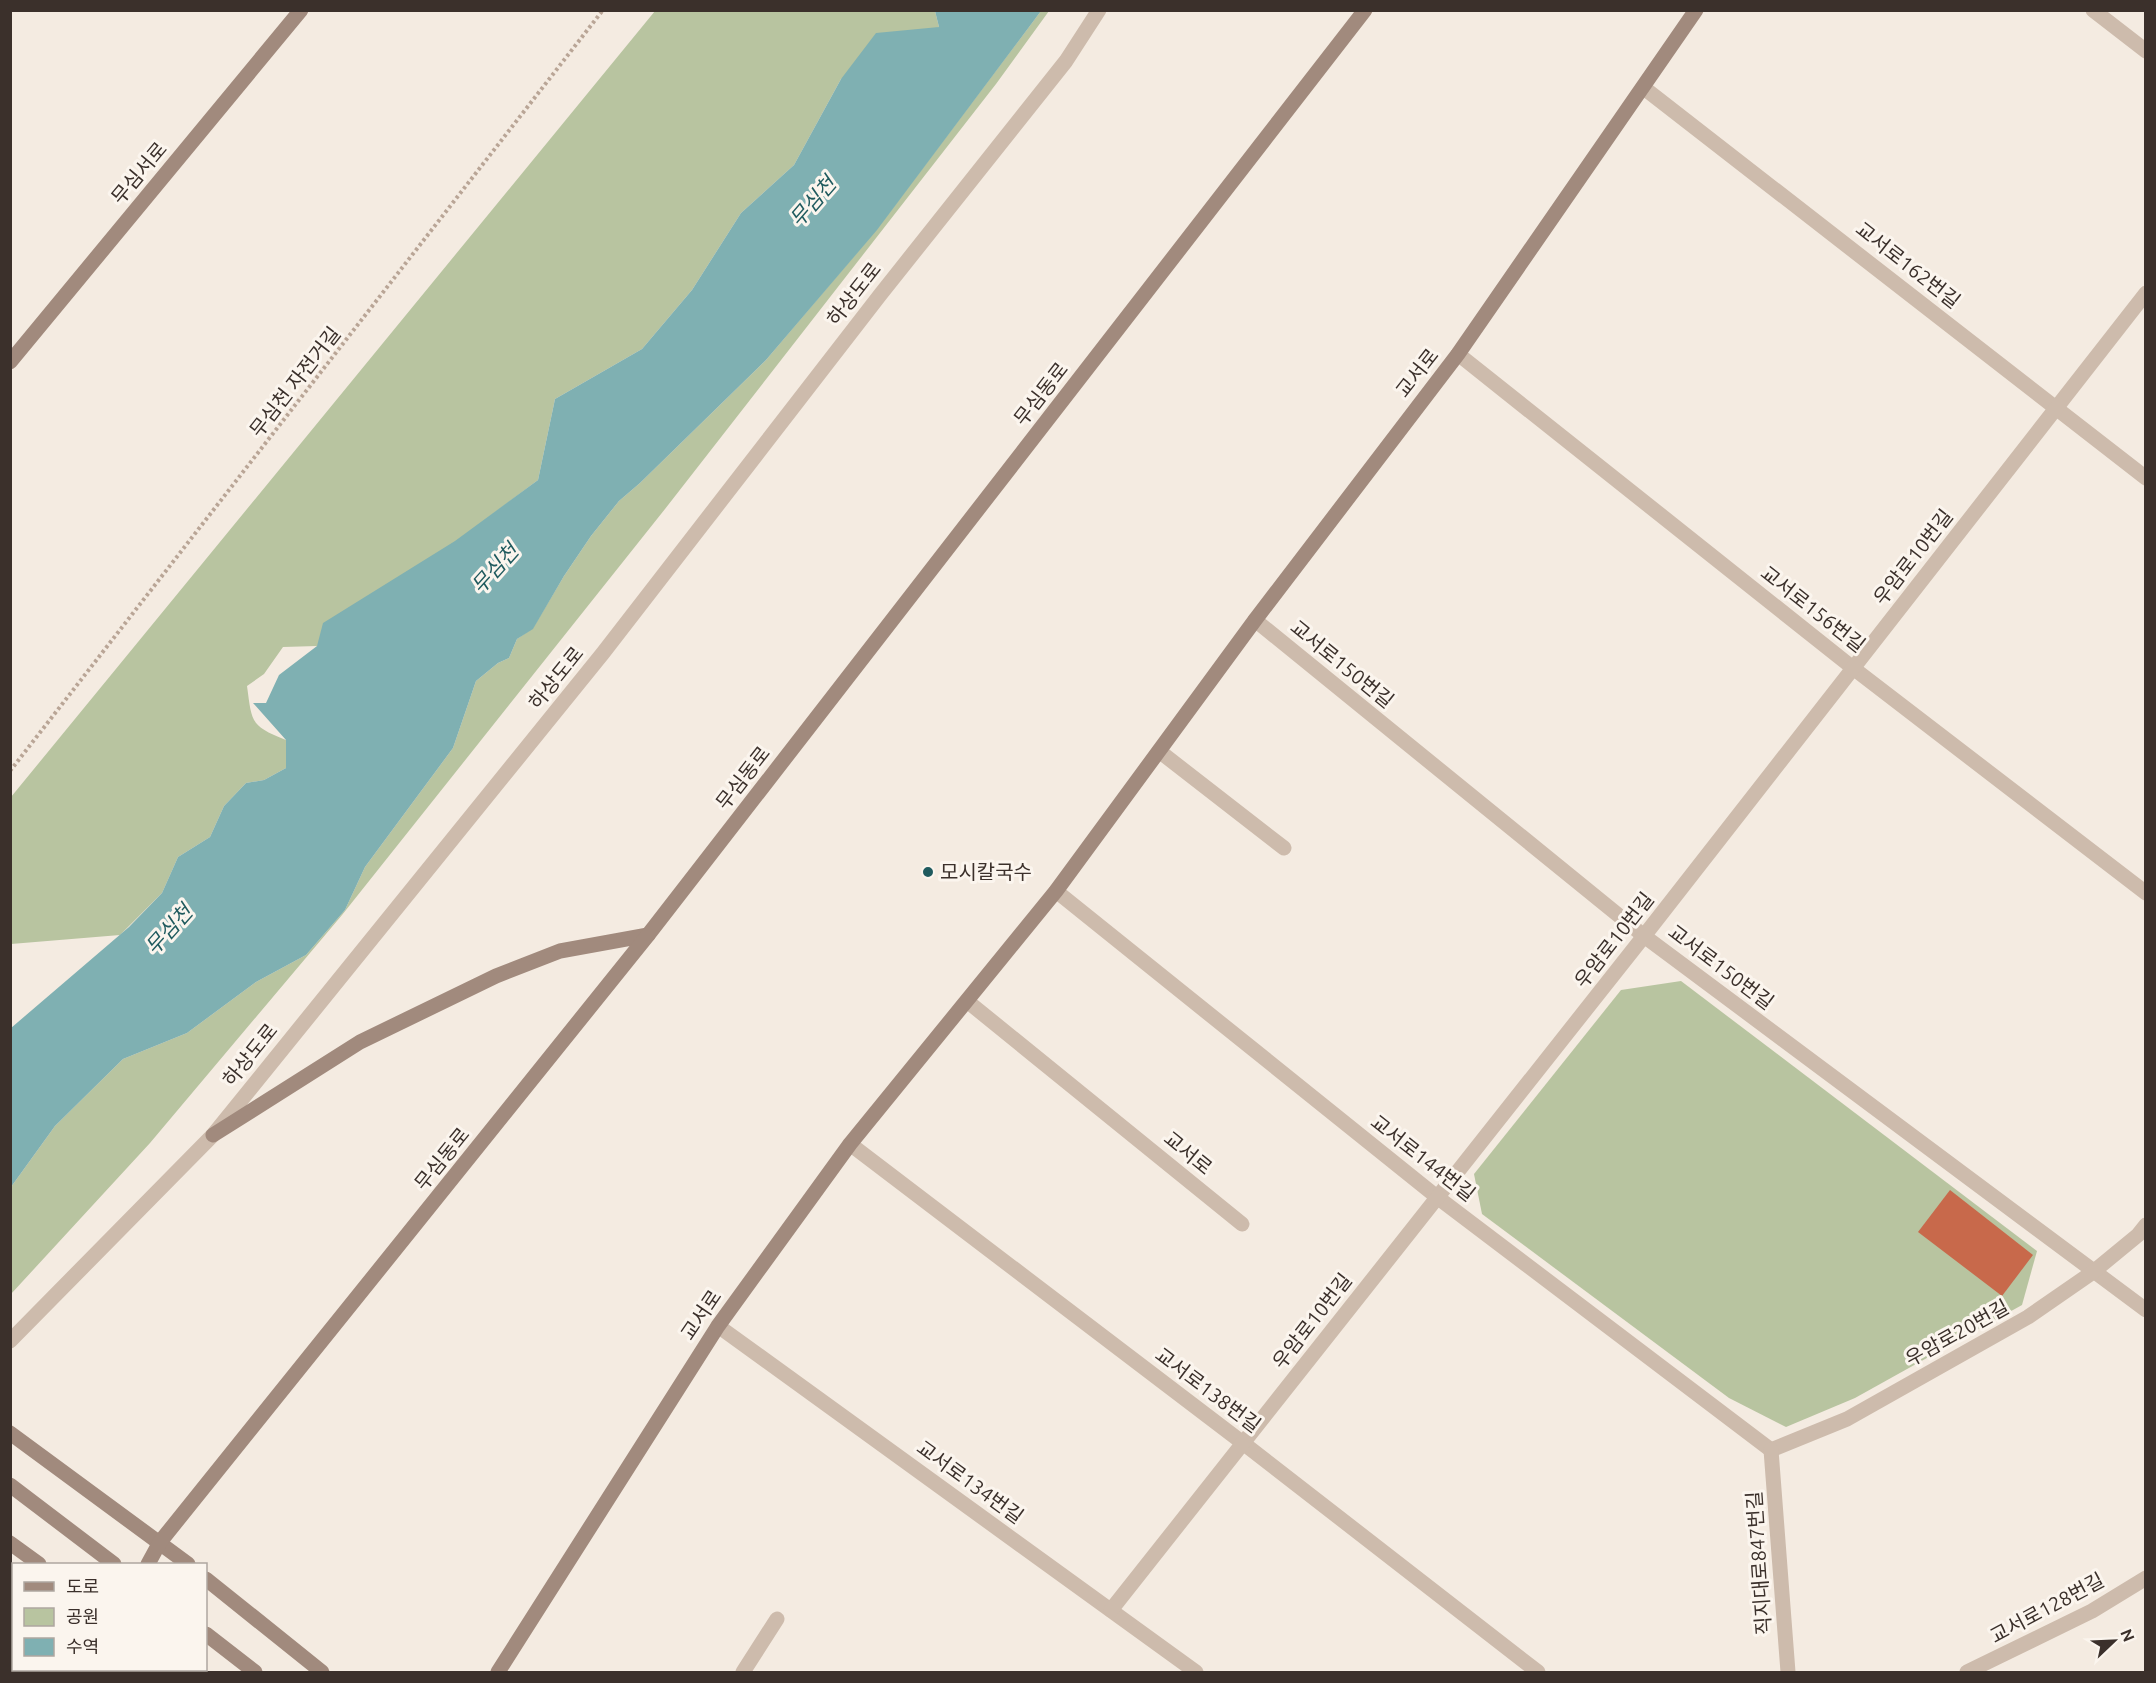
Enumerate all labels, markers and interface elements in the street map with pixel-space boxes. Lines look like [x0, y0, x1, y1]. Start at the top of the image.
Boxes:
street label: 무심서로 [106, 137, 171, 208]
water label: 무심천 [784, 170, 842, 231]
street label: 교서로162번길 [1852, 217, 1965, 312]
street label: 하상도로 [822, 258, 885, 330]
street label: 무심천 자전거길 [244, 322, 345, 441]
street label: 교서로 [1391, 344, 1443, 402]
street label: 무심동로 [1009, 358, 1072, 430]
street label: 우암로10번길 [1868, 504, 1957, 609]
water label: 무심천 [466, 537, 524, 598]
street label: 교서로156번길 [1757, 561, 1870, 656]
street label: 교서로150번길 [1286, 615, 1398, 712]
street label: 하상도로 [524, 642, 588, 714]
street label: 무심동로 [711, 742, 774, 814]
place label: 모시칼국수 [940, 860, 1032, 883]
marker: 모시칼국수 [921, 865, 935, 879]
street label: 우암로10번길 [1569, 887, 1658, 992]
water label: 무심천 [140, 898, 198, 959]
street label: 교서로150번길 [1664, 920, 1778, 1014]
street label: 하상도로 [218, 1019, 282, 1091]
street label: 교서로144번길 [1367, 1110, 1480, 1205]
street label: 무심동로 [410, 1123, 474, 1195]
street label: 교서로 [1160, 1126, 1217, 1179]
street label: 우암로10번길 [1267, 1268, 1356, 1373]
street label: 교서로 [676, 1285, 726, 1344]
street label: 우암로20번길 [1901, 1295, 2012, 1370]
street label: 교서로138번길 [1151, 1343, 1265, 1437]
street label: 교서로134번길 [913, 1435, 1028, 1528]
street label: 직지대로847번길 [1742, 1490, 1775, 1636]
legend [12, 1563, 207, 1671]
street label: 교서로128번길 [1986, 1568, 2108, 1647]
text: 도로 [66, 1576, 99, 1596]
text: 공원 [66, 1606, 99, 1626]
north arrow [2084, 1611, 2144, 1671]
text: N [2117, 1626, 2138, 1644]
text: 수역 [66, 1636, 99, 1656]

